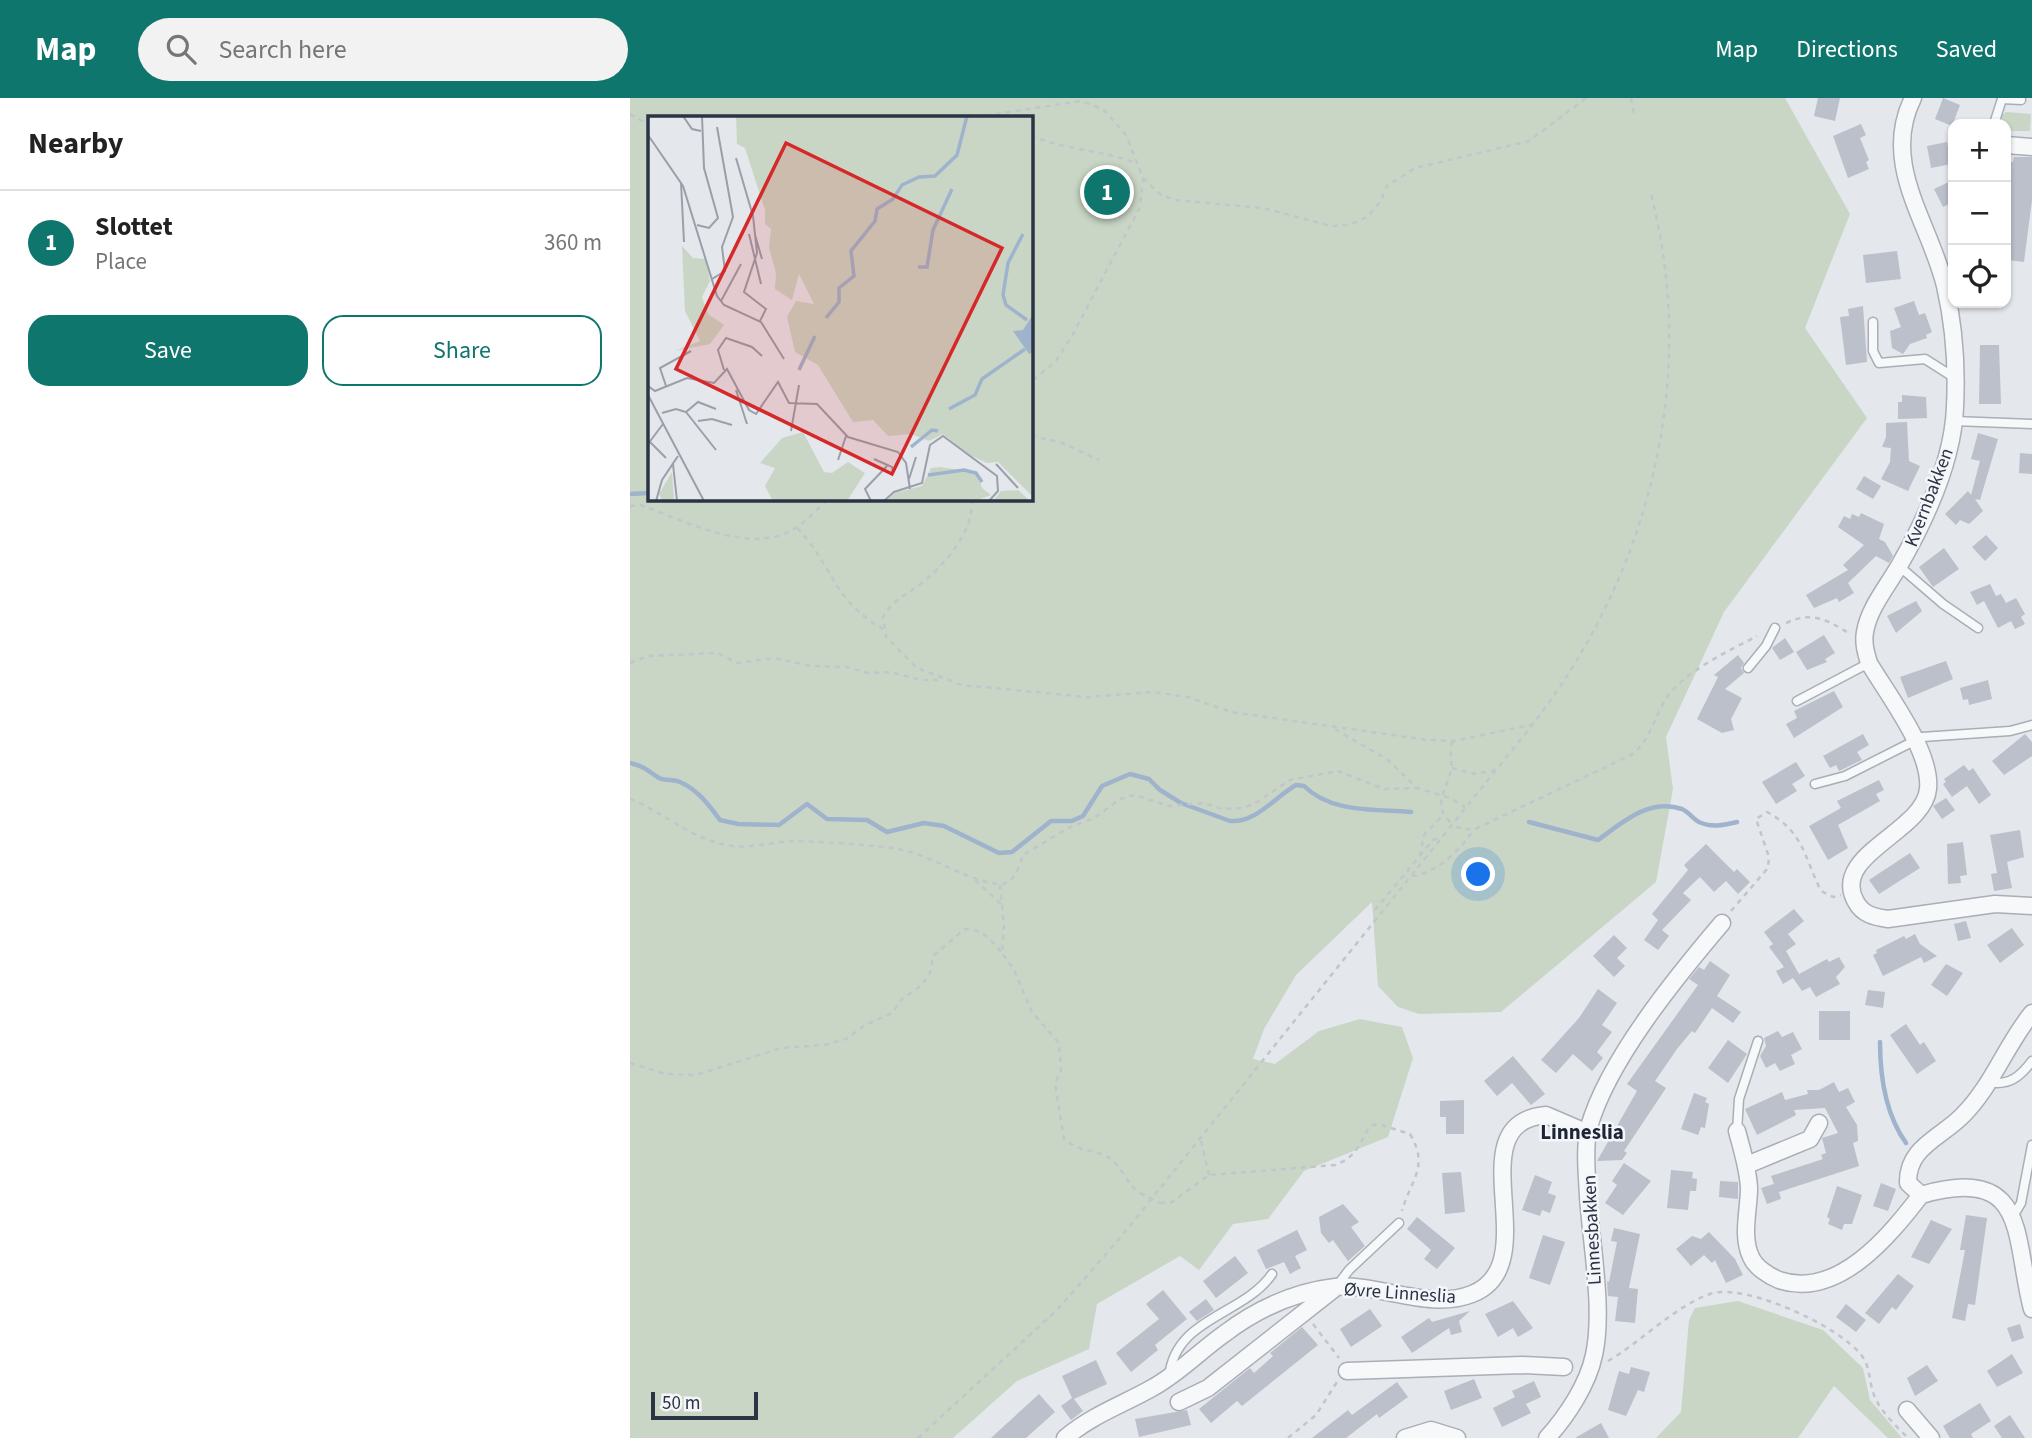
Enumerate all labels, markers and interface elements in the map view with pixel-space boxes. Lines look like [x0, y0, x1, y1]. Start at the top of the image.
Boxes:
search box [138, 18, 628, 81]
text: Map [35, 26, 96, 73]
icon: search [162, 30, 200, 68]
text: Search here [218, 31, 347, 68]
text: Map [1715, 32, 1758, 67]
text: Directions [1796, 32, 1898, 67]
text: Saved [1936, 32, 1997, 67]
inset map [648, 116, 1032, 500]
map controls [1948, 119, 2011, 308]
button: + [1948, 119, 2011, 182]
text: Nearby [28, 122, 123, 165]
pin: 1 [1084, 166, 1130, 218]
button: − [1948, 182, 2011, 245]
text: Slottet [95, 208, 173, 245]
text: 1 [45, 226, 57, 259]
text: 360 m [544, 226, 602, 259]
text: Place [95, 245, 147, 278]
button: locate [1948, 245, 2011, 308]
button: Save [28, 315, 308, 386]
button: Share [322, 315, 602, 386]
street label: Kvernbakken [1898, 444, 1961, 551]
your location [1461, 857, 1495, 891]
district label: Linneslia [1540, 1117, 1624, 1147]
street label: Linnesbakken [1576, 1174, 1609, 1286]
street label: Øvre Linneslia [1343, 1276, 1457, 1311]
scale bar [651, 1389, 758, 1421]
text: 50 m [662, 1390, 700, 1417]

